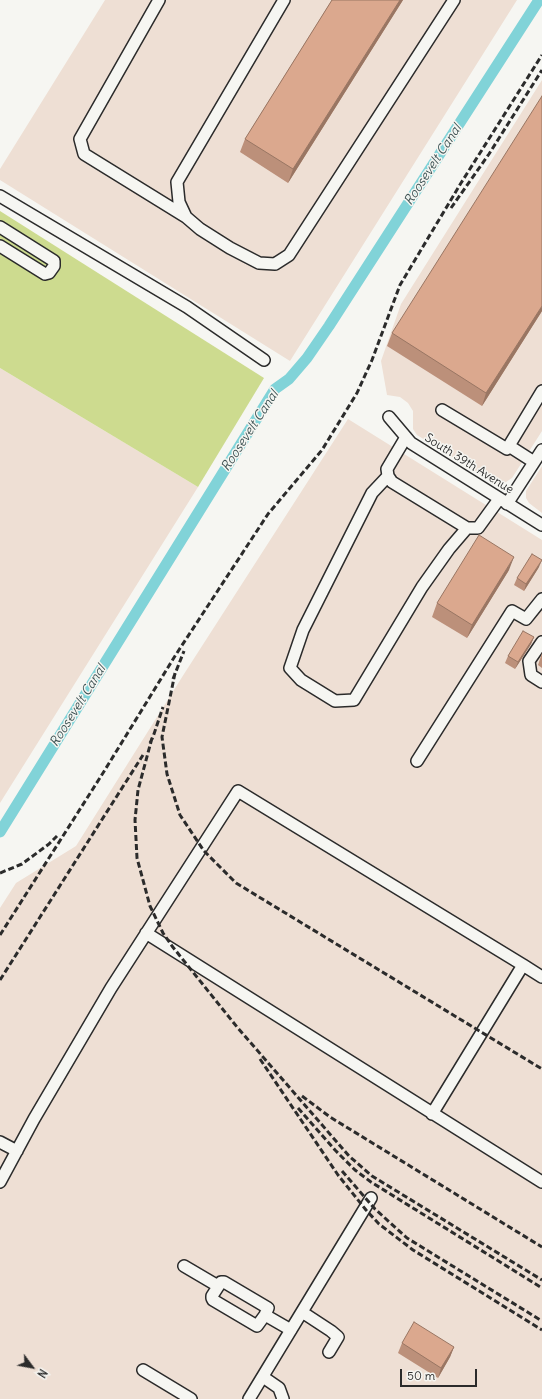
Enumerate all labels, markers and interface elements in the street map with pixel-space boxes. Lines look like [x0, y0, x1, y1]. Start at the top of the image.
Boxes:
water label: Roosevelt Canal [401, 122, 465, 208]
water label: Roosevelt Canal [218, 388, 282, 474]
street label: South 39th Avenue [422, 431, 516, 497]
water label: Roosevelt Canal [47, 662, 109, 750]
north arrow [12, 1347, 52, 1387]
scale bar [402, 1361, 479, 1387]
text: N [34, 1366, 50, 1380]
text: 50 m [407, 1368, 435, 1383]

